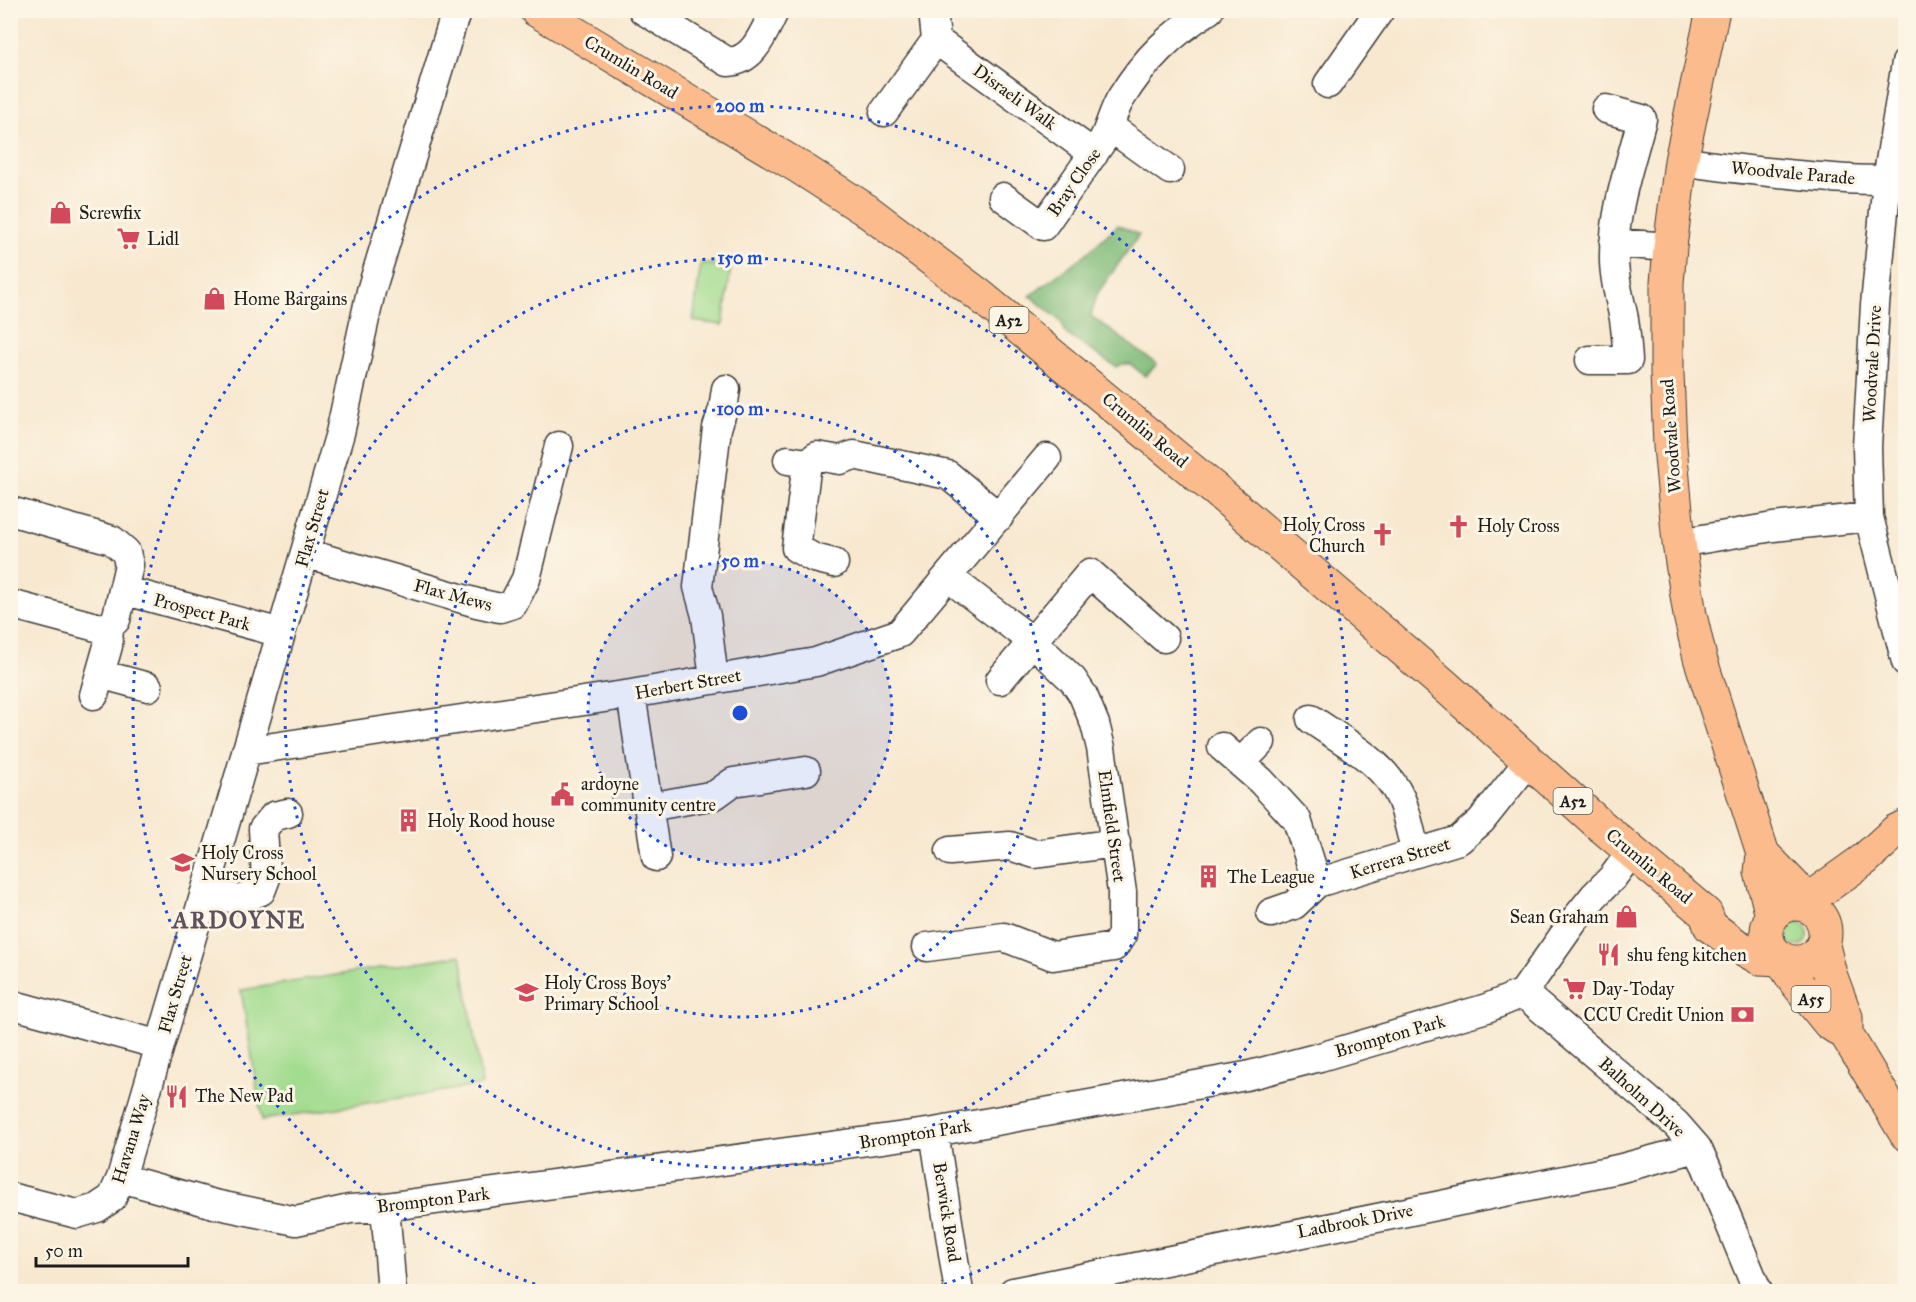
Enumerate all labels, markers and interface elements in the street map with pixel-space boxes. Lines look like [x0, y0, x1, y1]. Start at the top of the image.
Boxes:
street label: Crumlin Road [580, 30, 682, 104]
street label: Disraeli Walk [969, 59, 1062, 135]
text: 200 m [716, 95, 765, 117]
street label: Bray Close [1042, 143, 1106, 221]
street label: Woodvale Parade [1730, 157, 1856, 189]
shop icon: Screwfix [48, 200, 74, 226]
place label: Screwfix [79, 202, 141, 224]
supermarket icon: Lidl [116, 226, 142, 252]
place label: Lidl [147, 228, 179, 250]
text: 150 m [718, 247, 763, 269]
shop icon: Home Bargains [202, 286, 228, 312]
place label: Home Bargains [233, 288, 347, 311]
street label: Woodvale Drive [1858, 305, 1886, 423]
road number: A52 [990, 307, 1028, 333]
street label: Woodvale Road [1656, 378, 1686, 494]
street label: Crumlin Road [1097, 388, 1193, 472]
text: 100 m [717, 398, 764, 420]
street label: Flax Street [290, 486, 334, 570]
church icon: Holy Cross [1446, 513, 1472, 539]
place label: Holy Cross Church [1282, 514, 1365, 557]
place label: Holy Cross [1477, 515, 1560, 537]
church icon: Holy Cross Church [1370, 522, 1396, 548]
text: 50 m [721, 550, 760, 572]
street label: Flax Mews [411, 574, 495, 616]
street label: Prospect Park [151, 588, 254, 636]
street label: Herbert Street [633, 664, 744, 704]
centre of rings [730, 703, 750, 723]
street label: Elmfield Street [1093, 768, 1131, 884]
place label: ardoyne community centre [581, 773, 716, 816]
public building icon: ardoyne community centre [550, 781, 576, 807]
road number: A52 [1554, 788, 1592, 814]
building icon: Holy Rood house [396, 808, 422, 834]
place label: Holy Rood house [427, 810, 555, 832]
street label: Crumlin Road [1601, 824, 1697, 908]
street label: Kerrera Street [1347, 832, 1453, 884]
place label: Holy Cross Nursery School [201, 842, 317, 885]
school or university icon: Holy Cross Nursery School [170, 850, 196, 876]
building icon: The League [1196, 864, 1222, 890]
place label: The League [1227, 866, 1315, 889]
shop icon: Sean Graham [1614, 904, 1640, 930]
district label: ARDOYNE [170, 905, 306, 935]
place label: Sean Graham [1510, 906, 1609, 928]
restaurant icon: shu feng kitchen [1596, 942, 1622, 968]
place label: shu feng kitchen [1627, 944, 1747, 967]
street label: Flax Street [153, 952, 197, 1036]
place label: Holy Cross Boys' Primary School [544, 972, 671, 1015]
supermarket icon: Day-Today [1561, 976, 1587, 1002]
place label: Day-Today [1592, 978, 1675, 1000]
school or university icon: Holy Cross Boys' Primary School [513, 980, 539, 1006]
road number: A55 [1792, 986, 1830, 1012]
bank icon: CCU Credit Union [1729, 1002, 1755, 1028]
place label: CCU Credit Union [1584, 1004, 1724, 1026]
street label: Brompton Park [1332, 1010, 1448, 1062]
street label: Balholm Drive [1594, 1052, 1690, 1142]
restaurant icon: The New Pad [164, 1083, 190, 1109]
place label: The New Pad [195, 1085, 293, 1107]
street label: Havana Way [107, 1091, 155, 1186]
street label: Brompton Park [857, 1114, 973, 1154]
street label: Berwick Road [928, 1160, 966, 1264]
street label: Brompton Park [375, 1182, 491, 1218]
street label: Ladbrook Drive [1295, 1199, 1415, 1243]
scale bar [36, 1230, 188, 1268]
text: 50 m [45, 1240, 83, 1262]

